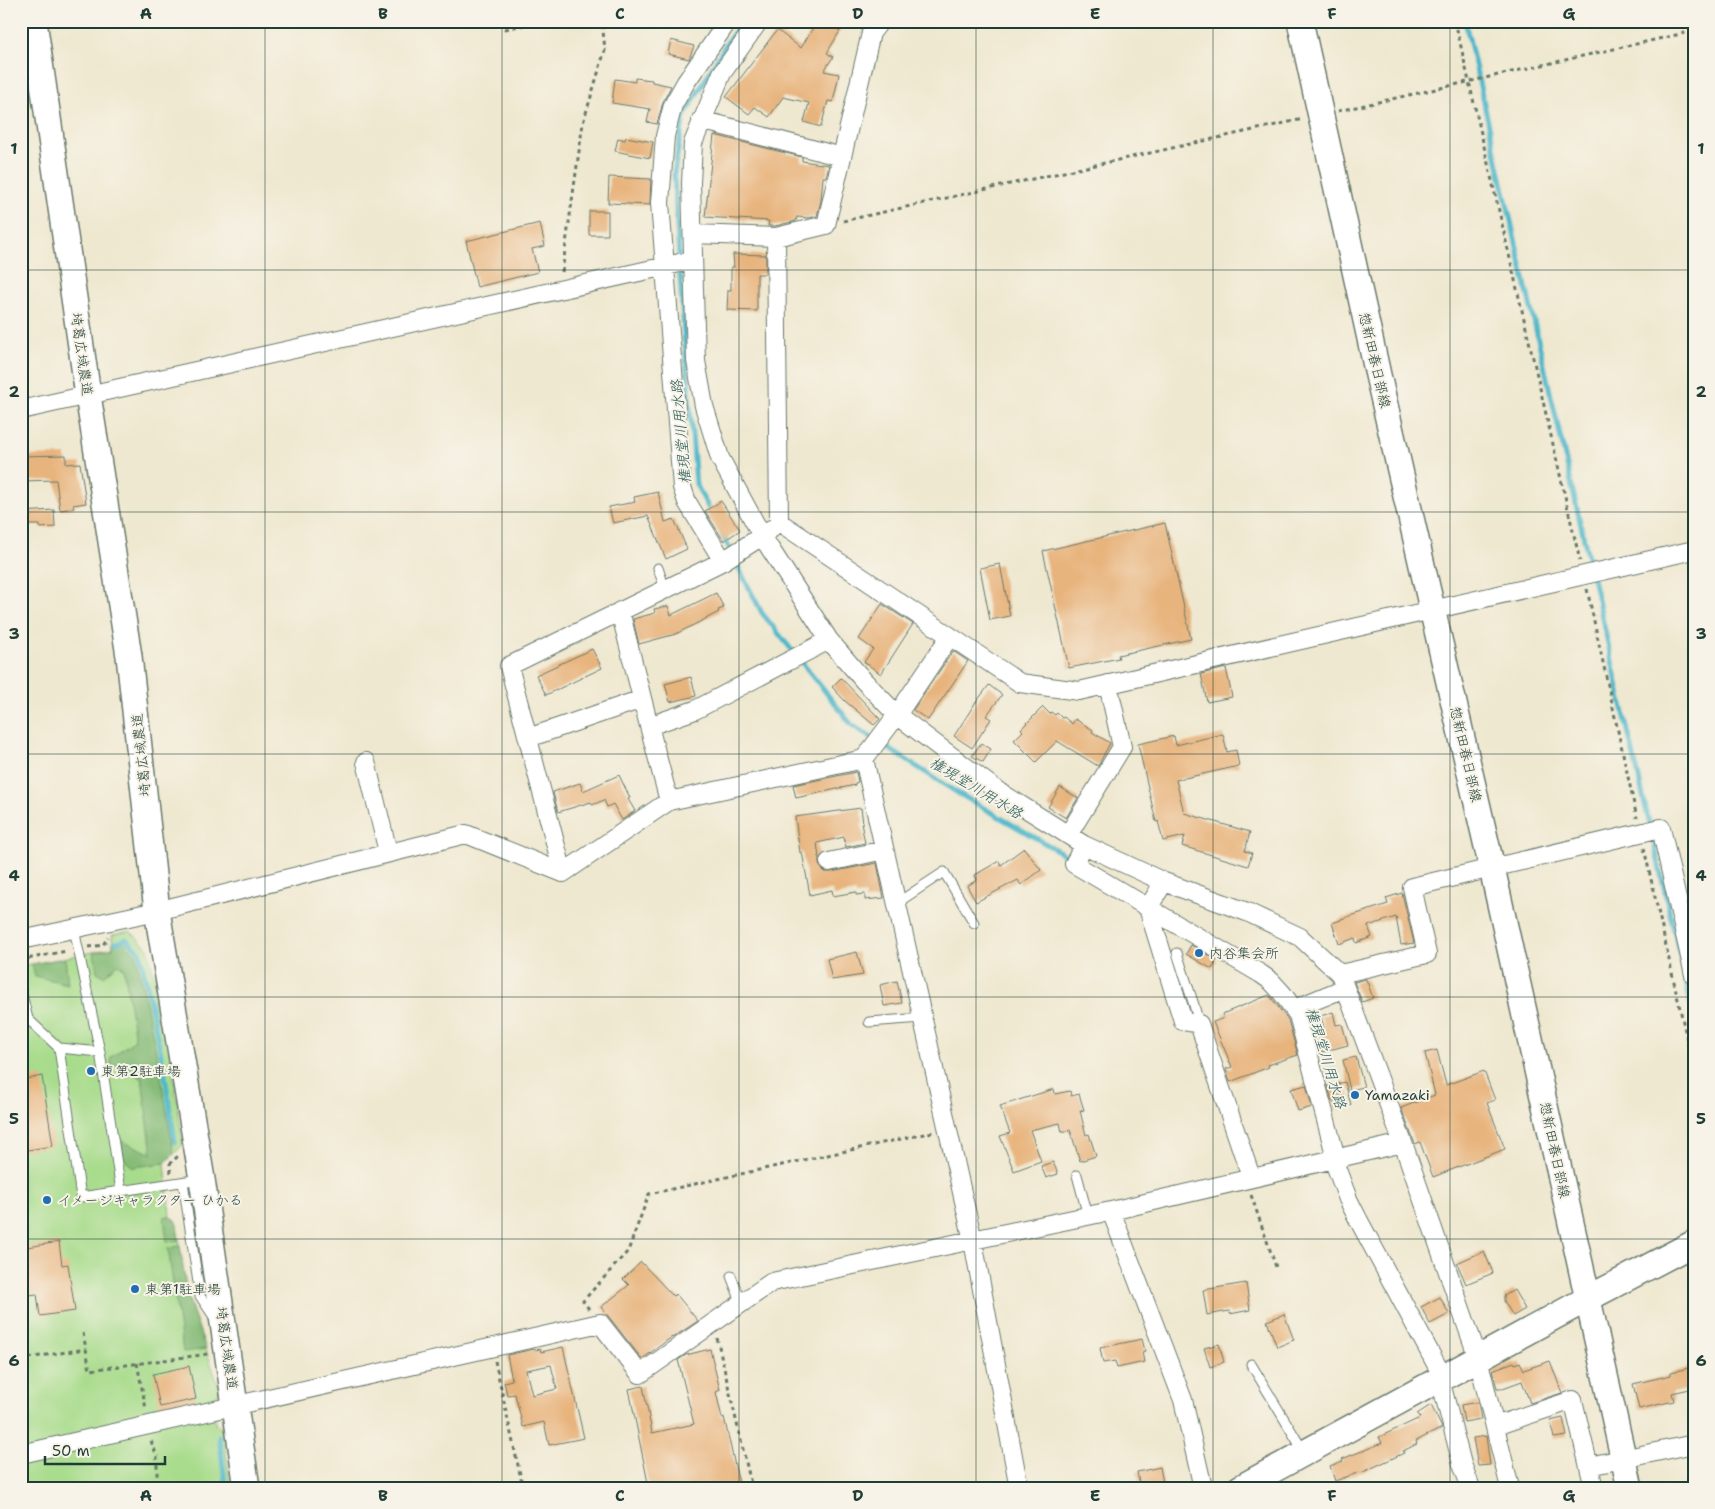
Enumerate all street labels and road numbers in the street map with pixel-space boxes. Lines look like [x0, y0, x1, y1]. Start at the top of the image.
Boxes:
street label: 惣新田春日部線 [1355, 310, 1395, 410]
street label: 埼葛広域農道 [67, 311, 97, 397]
street label: 惣新田春日部線 [1446, 704, 1486, 804]
street label: 埼葛広域農道 [128, 712, 154, 798]
street label: 惣新田春日部線 [1536, 1100, 1574, 1200]
street label: 埼葛広域農道 [212, 1305, 242, 1391]

